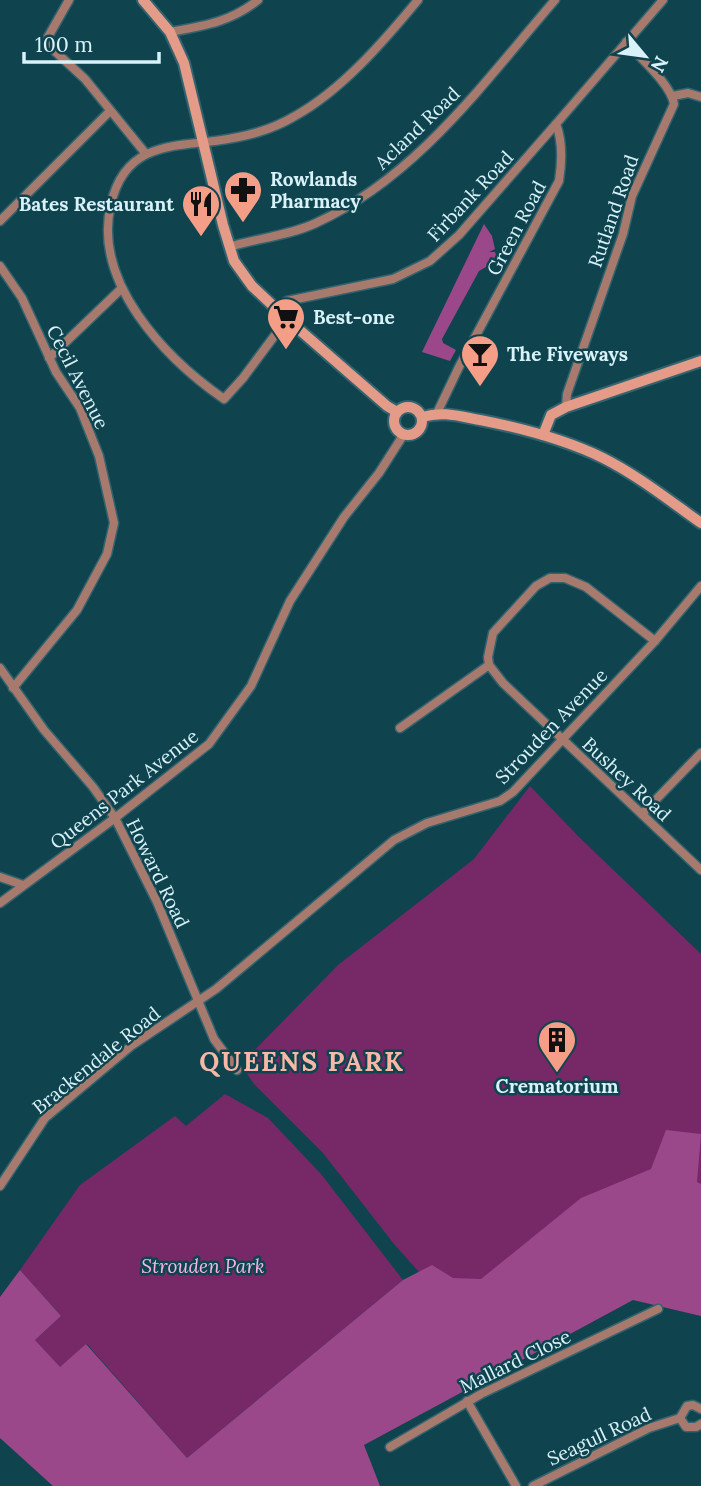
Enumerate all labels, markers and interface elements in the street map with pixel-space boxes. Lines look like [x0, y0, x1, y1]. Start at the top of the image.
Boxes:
scale bar [24, 21, 159, 65]
north arrow [610, 21, 680, 91]
text: 100 m [35, 31, 93, 58]
text: N [646, 52, 674, 77]
street label: Acland Road [369, 82, 465, 175]
street label: Firbank Road [422, 146, 518, 246]
street label: Rutland Road [583, 152, 643, 270]
place label: Rowlands Pharmacy [270, 167, 361, 213]
pharmacy icon: Rowlands Pharmacy [222, 169, 264, 224]
street label: Green Road [481, 177, 551, 279]
restaurant icon: Bates Restaurant [180, 183, 222, 238]
place label: Bates Restaurant [19, 192, 175, 216]
supermarket icon: Best-one [265, 296, 307, 351]
place label: Best-one [313, 305, 395, 329]
street label: Cecil Avenue [42, 321, 114, 433]
bar icon: The Fiveways [459, 333, 501, 388]
place label: The Fiveways [507, 342, 628, 366]
street label: Strouden Avenue [490, 663, 612, 789]
street label: Queens Park Avenue [45, 724, 203, 854]
street label: Bushey Road [578, 732, 676, 826]
street label: Howard Road [121, 814, 195, 932]
street label: Brackendale Road [27, 1001, 165, 1119]
building icon: Crematorium [536, 1019, 578, 1074]
district label: QUEENS PARK [199, 1045, 405, 1078]
place label: Crematorium [496, 1074, 619, 1098]
park label: Strouden Park [141, 1254, 265, 1278]
street label: Mallard Close [456, 1324, 574, 1398]
street label: Seagull Road [543, 1401, 655, 1471]

